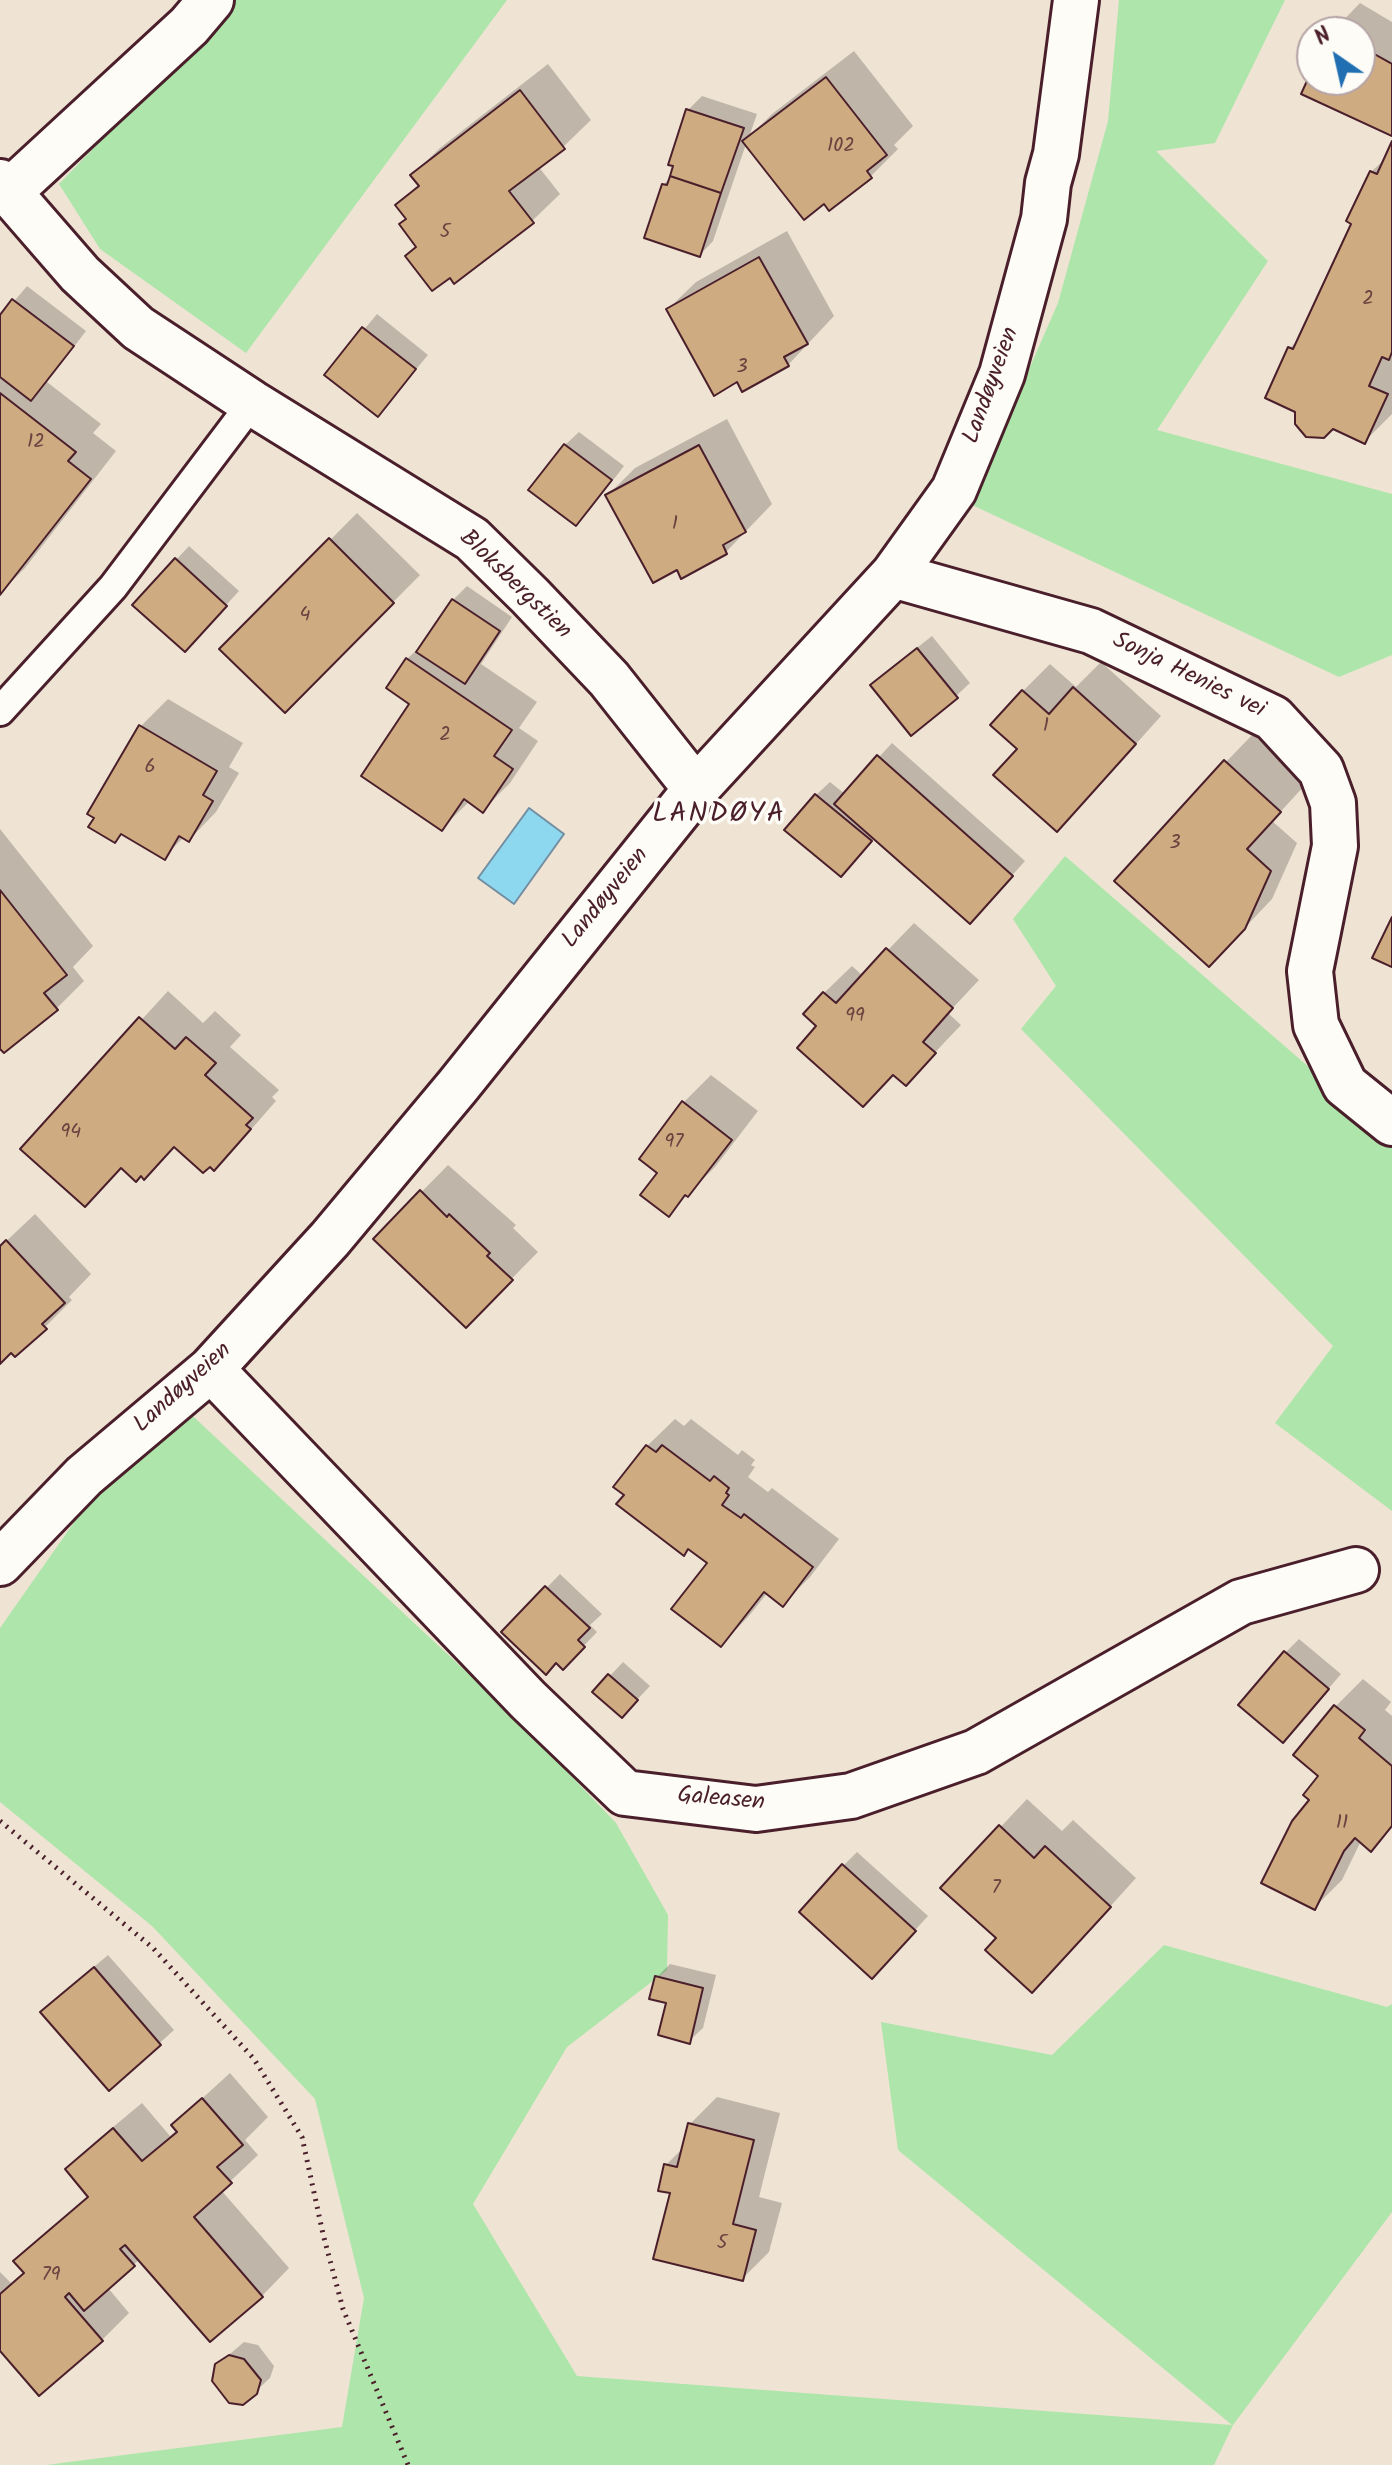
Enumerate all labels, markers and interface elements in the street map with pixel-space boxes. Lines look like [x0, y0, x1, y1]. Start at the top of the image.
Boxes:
north arrow [1296, 16, 1376, 96]
text: N [1308, 19, 1339, 56]
house number: 102 [827, 136, 855, 160]
house number: 5 [440, 222, 450, 246]
house number: 2 [1362, 289, 1374, 313]
street label: Landøyveien [959, 324, 1027, 448]
house number: 3 [736, 357, 748, 381]
house number: 12 [27, 432, 45, 456]
house number: 1 [672, 514, 678, 538]
street label: Bloksbergstien [452, 525, 576, 647]
house number: 4 [299, 605, 311, 629]
street label: Sonja Henies vei [1107, 628, 1269, 726]
house number: 1 [1043, 716, 1049, 740]
house number: 2 [439, 725, 451, 749]
house number: 6 [144, 757, 156, 781]
district label: LANDØYA [652, 799, 786, 833]
house number: 3 [1169, 833, 1181, 857]
street label: Landøyveien [558, 843, 656, 955]
house number: 99 [845, 1006, 865, 1030]
house number: 94 [61, 1122, 81, 1146]
house number: 97 [665, 1132, 683, 1156]
street label: Landøyveien [129, 1338, 239, 1440]
street label: Galeasen [676, 1783, 766, 1819]
house number: 11 [1336, 1813, 1348, 1837]
house number: 7 [991, 1878, 1001, 1902]
house number: 5 [717, 2233, 727, 2257]
house number: 79 [42, 2265, 60, 2289]

